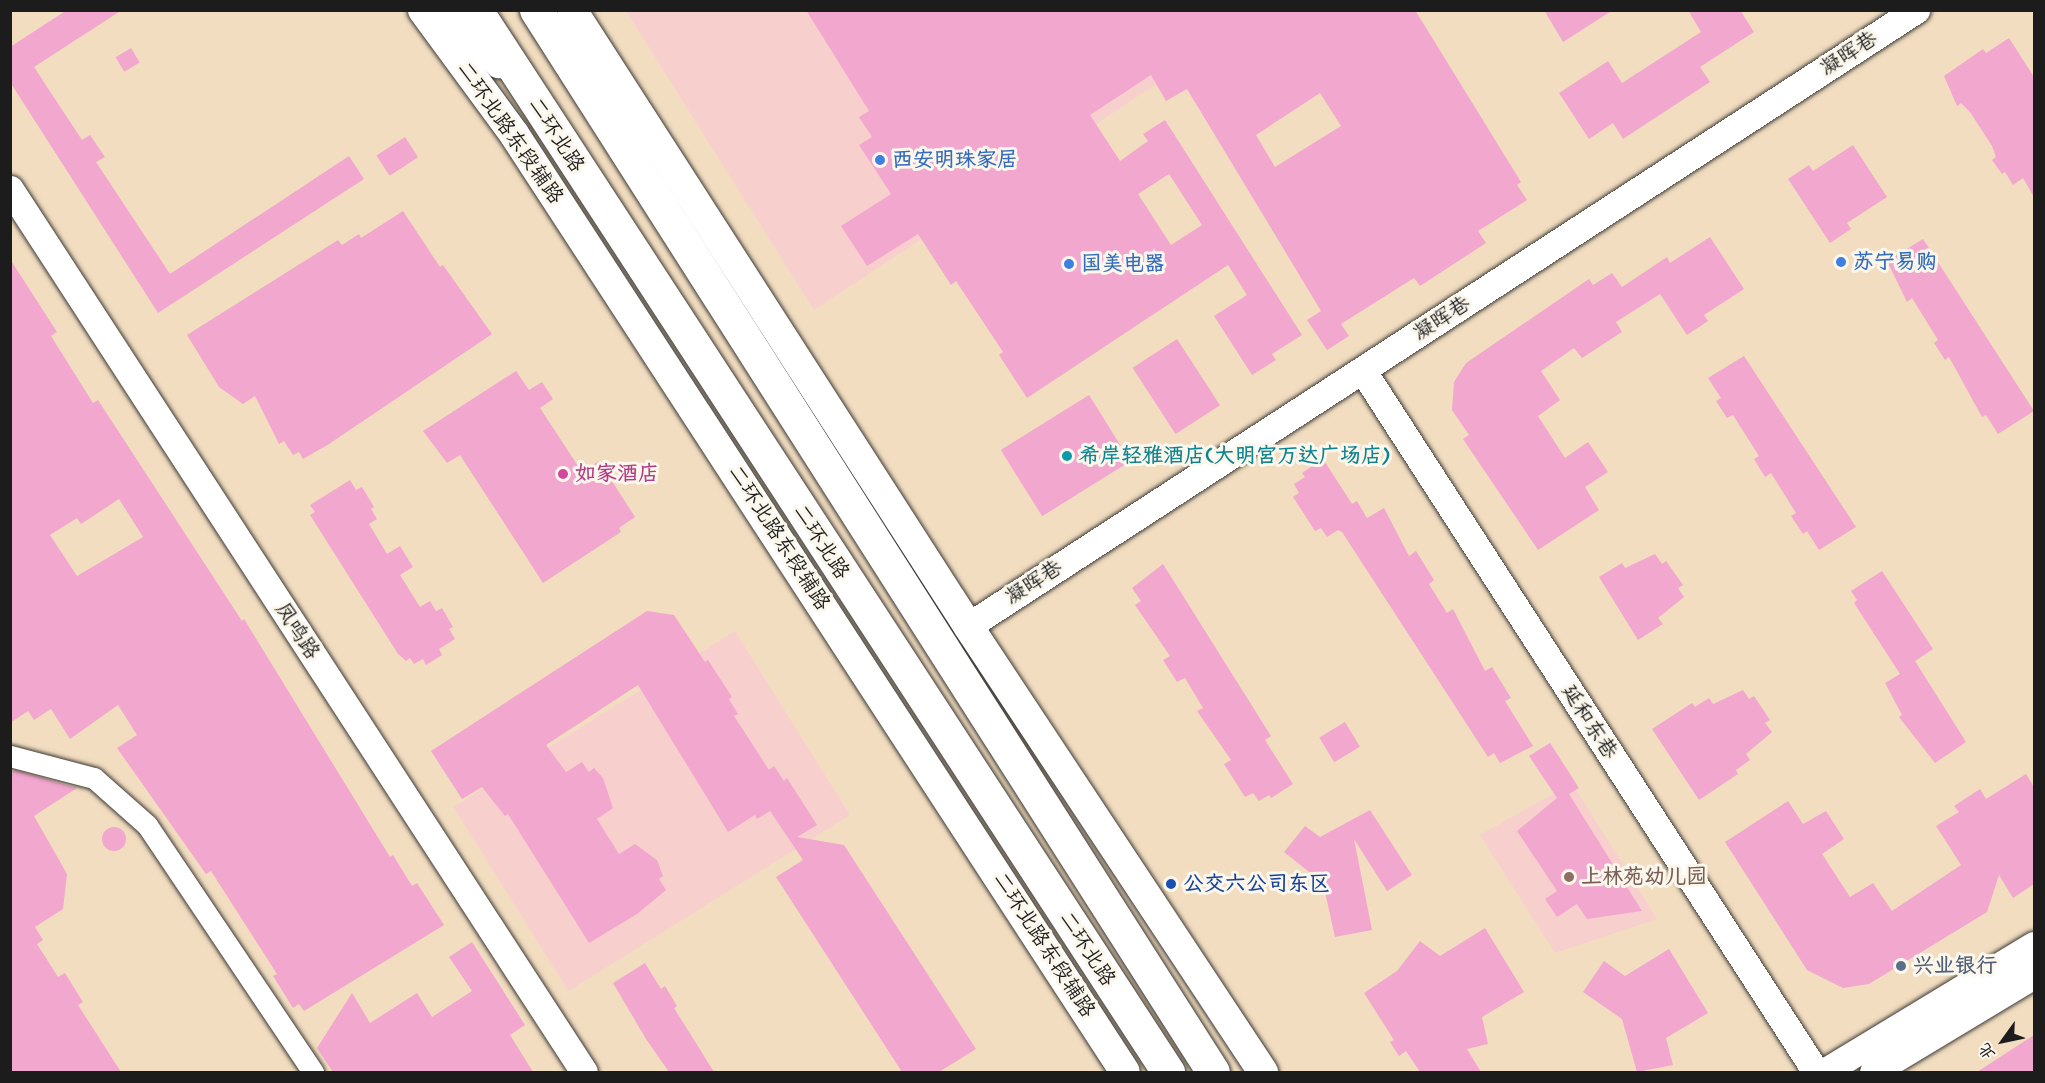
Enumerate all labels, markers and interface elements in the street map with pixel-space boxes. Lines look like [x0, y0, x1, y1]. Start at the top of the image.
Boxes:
street label: 凝晖巷 [1816, 26, 1882, 82]
street label: 二环北路东段辅路 [451, 57, 569, 209]
street label: 二环北路 [523, 93, 589, 177]
place label: 西安明珠家居 [892, 147, 1018, 173]
marker: 西安明珠家居 [873, 153, 887, 167]
place label: 苏宁易购 [1853, 249, 1937, 275]
place label: 国美电器 [1081, 251, 1165, 277]
marker: 苏宁易购 [1834, 255, 1848, 269]
marker: 国美电器 [1062, 257, 1076, 271]
street label: 凝晖巷 [1409, 291, 1475, 347]
place label: 希岸轻雅酒店(大明宫万达广场店) [1079, 443, 1389, 469]
marker: 希岸轻雅酒店(大明宫万达广场店) [1060, 449, 1074, 463]
place label: 如家酒店 [575, 461, 659, 487]
street label: 二环北路东段辅路 [723, 461, 835, 615]
marker: 如家酒店 [556, 467, 570, 481]
street label: 二环北路 [788, 500, 854, 584]
street label: 凝晖巷 [1001, 555, 1067, 611]
street label: 凤鸣路 [269, 598, 325, 664]
street label: 延和东巷 [1556, 680, 1622, 764]
place label: 上林苑幼儿园 [1581, 864, 1707, 890]
street label: 二环北路东段辅路 [988, 868, 1100, 1022]
marker: 上林苑幼儿园 [1562, 870, 1576, 884]
place label: 公交六公司东区 [1183, 871, 1330, 897]
marker: 公交六公司东区 [1164, 877, 1178, 891]
street label: 二环北路 [1054, 907, 1120, 991]
place label: 兴业银行 [1913, 953, 1997, 979]
marker: 兴业银行 [1894, 959, 1908, 973]
north arrow [1973, 1011, 2033, 1071]
text: 北 [1974, 1039, 2001, 1064]

